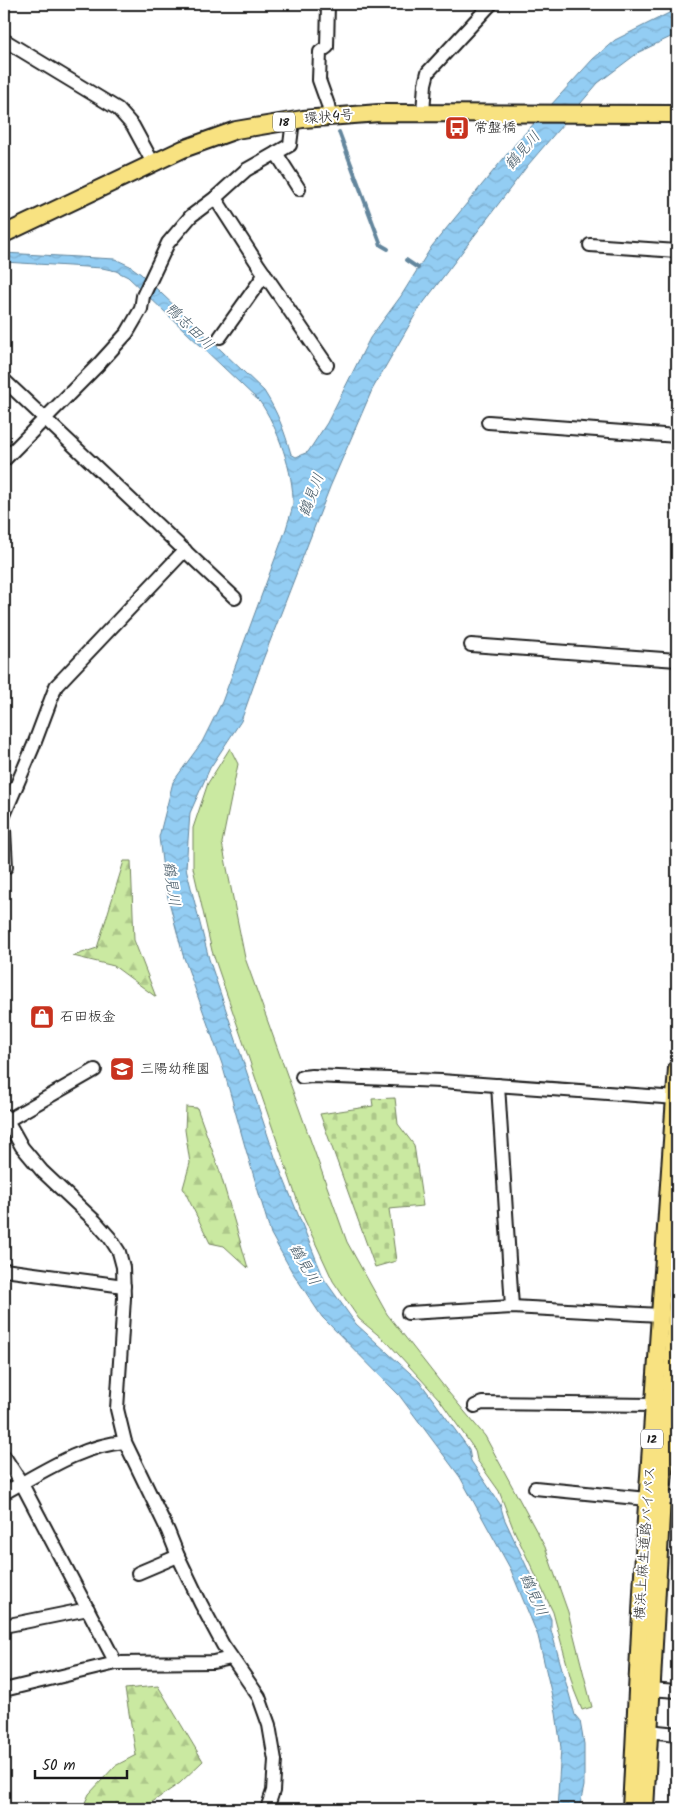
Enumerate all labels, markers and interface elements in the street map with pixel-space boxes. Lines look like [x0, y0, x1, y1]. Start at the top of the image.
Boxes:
street label: 環状4号 [303, 104, 355, 130]
road number: 18 [273, 112, 295, 132]
bus stop icon: 常盤橋 [444, 115, 470, 141]
place label: 常盤橋 [474, 117, 516, 139]
water label: 鶴見川 [499, 126, 547, 176]
water label: 鴨志田川 [159, 298, 219, 356]
water label: 鶴見川 [293, 470, 331, 520]
water label: 鶴見川 [156, 860, 186, 908]
shop icon: 石田板金 [29, 1004, 55, 1030]
place label: 石田板金 [60, 1006, 116, 1028]
school or university icon: 三陽幼稚園 [109, 1056, 135, 1082]
place label: 三陽幼稚園 [140, 1058, 210, 1080]
water label: 鶴見川 [282, 1240, 326, 1290]
road number: 12 [641, 1430, 663, 1448]
street label: 横浜上麻生道路バイパス [629, 1466, 661, 1620]
water label: 鶴見川 [513, 1570, 553, 1620]
scale bar [35, 1748, 128, 1780]
text: 50 m [42, 1754, 76, 1778]

